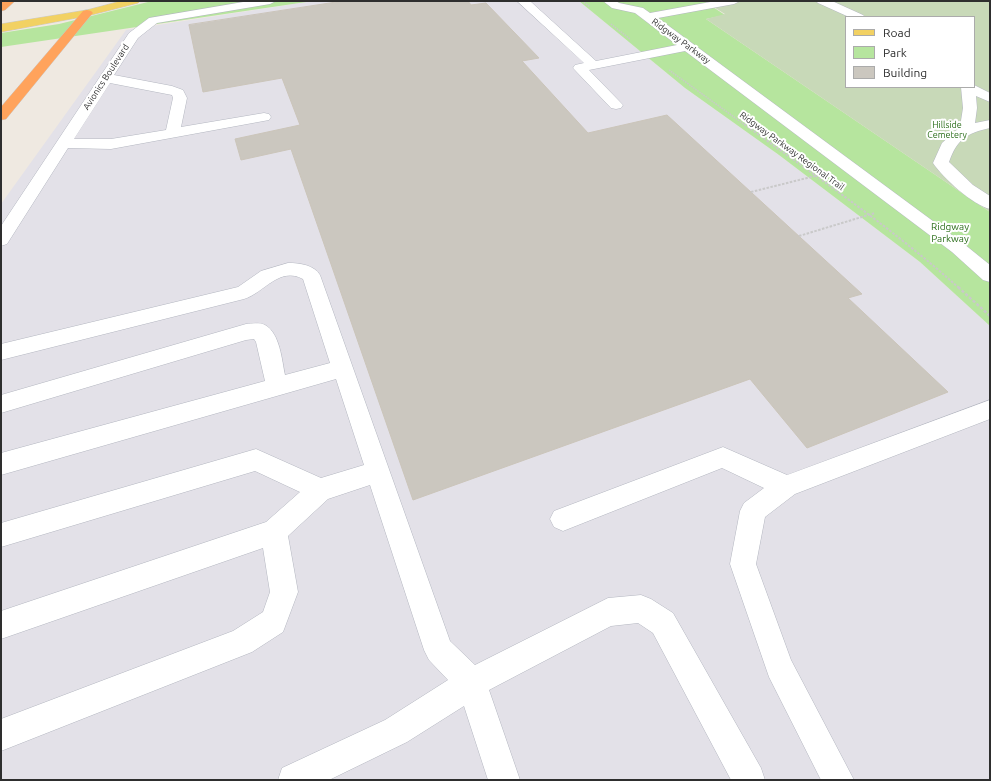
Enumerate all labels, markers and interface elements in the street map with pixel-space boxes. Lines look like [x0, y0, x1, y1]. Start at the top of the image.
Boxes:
street label: Ridgway Parkway [649, 16, 713, 66]
legend [845, 16, 975, 88]
text: Road [883, 26, 911, 39]
street label: Avionics Boulevard [81, 42, 131, 112]
text: Park [883, 46, 907, 59]
text: Building [883, 66, 927, 79]
street label: Ridgway Parkway Regional Trail [738, 109, 846, 193]
park label: Hillside Cemetery [927, 120, 967, 141]
park label: Ridgway Parkway [931, 221, 969, 244]

